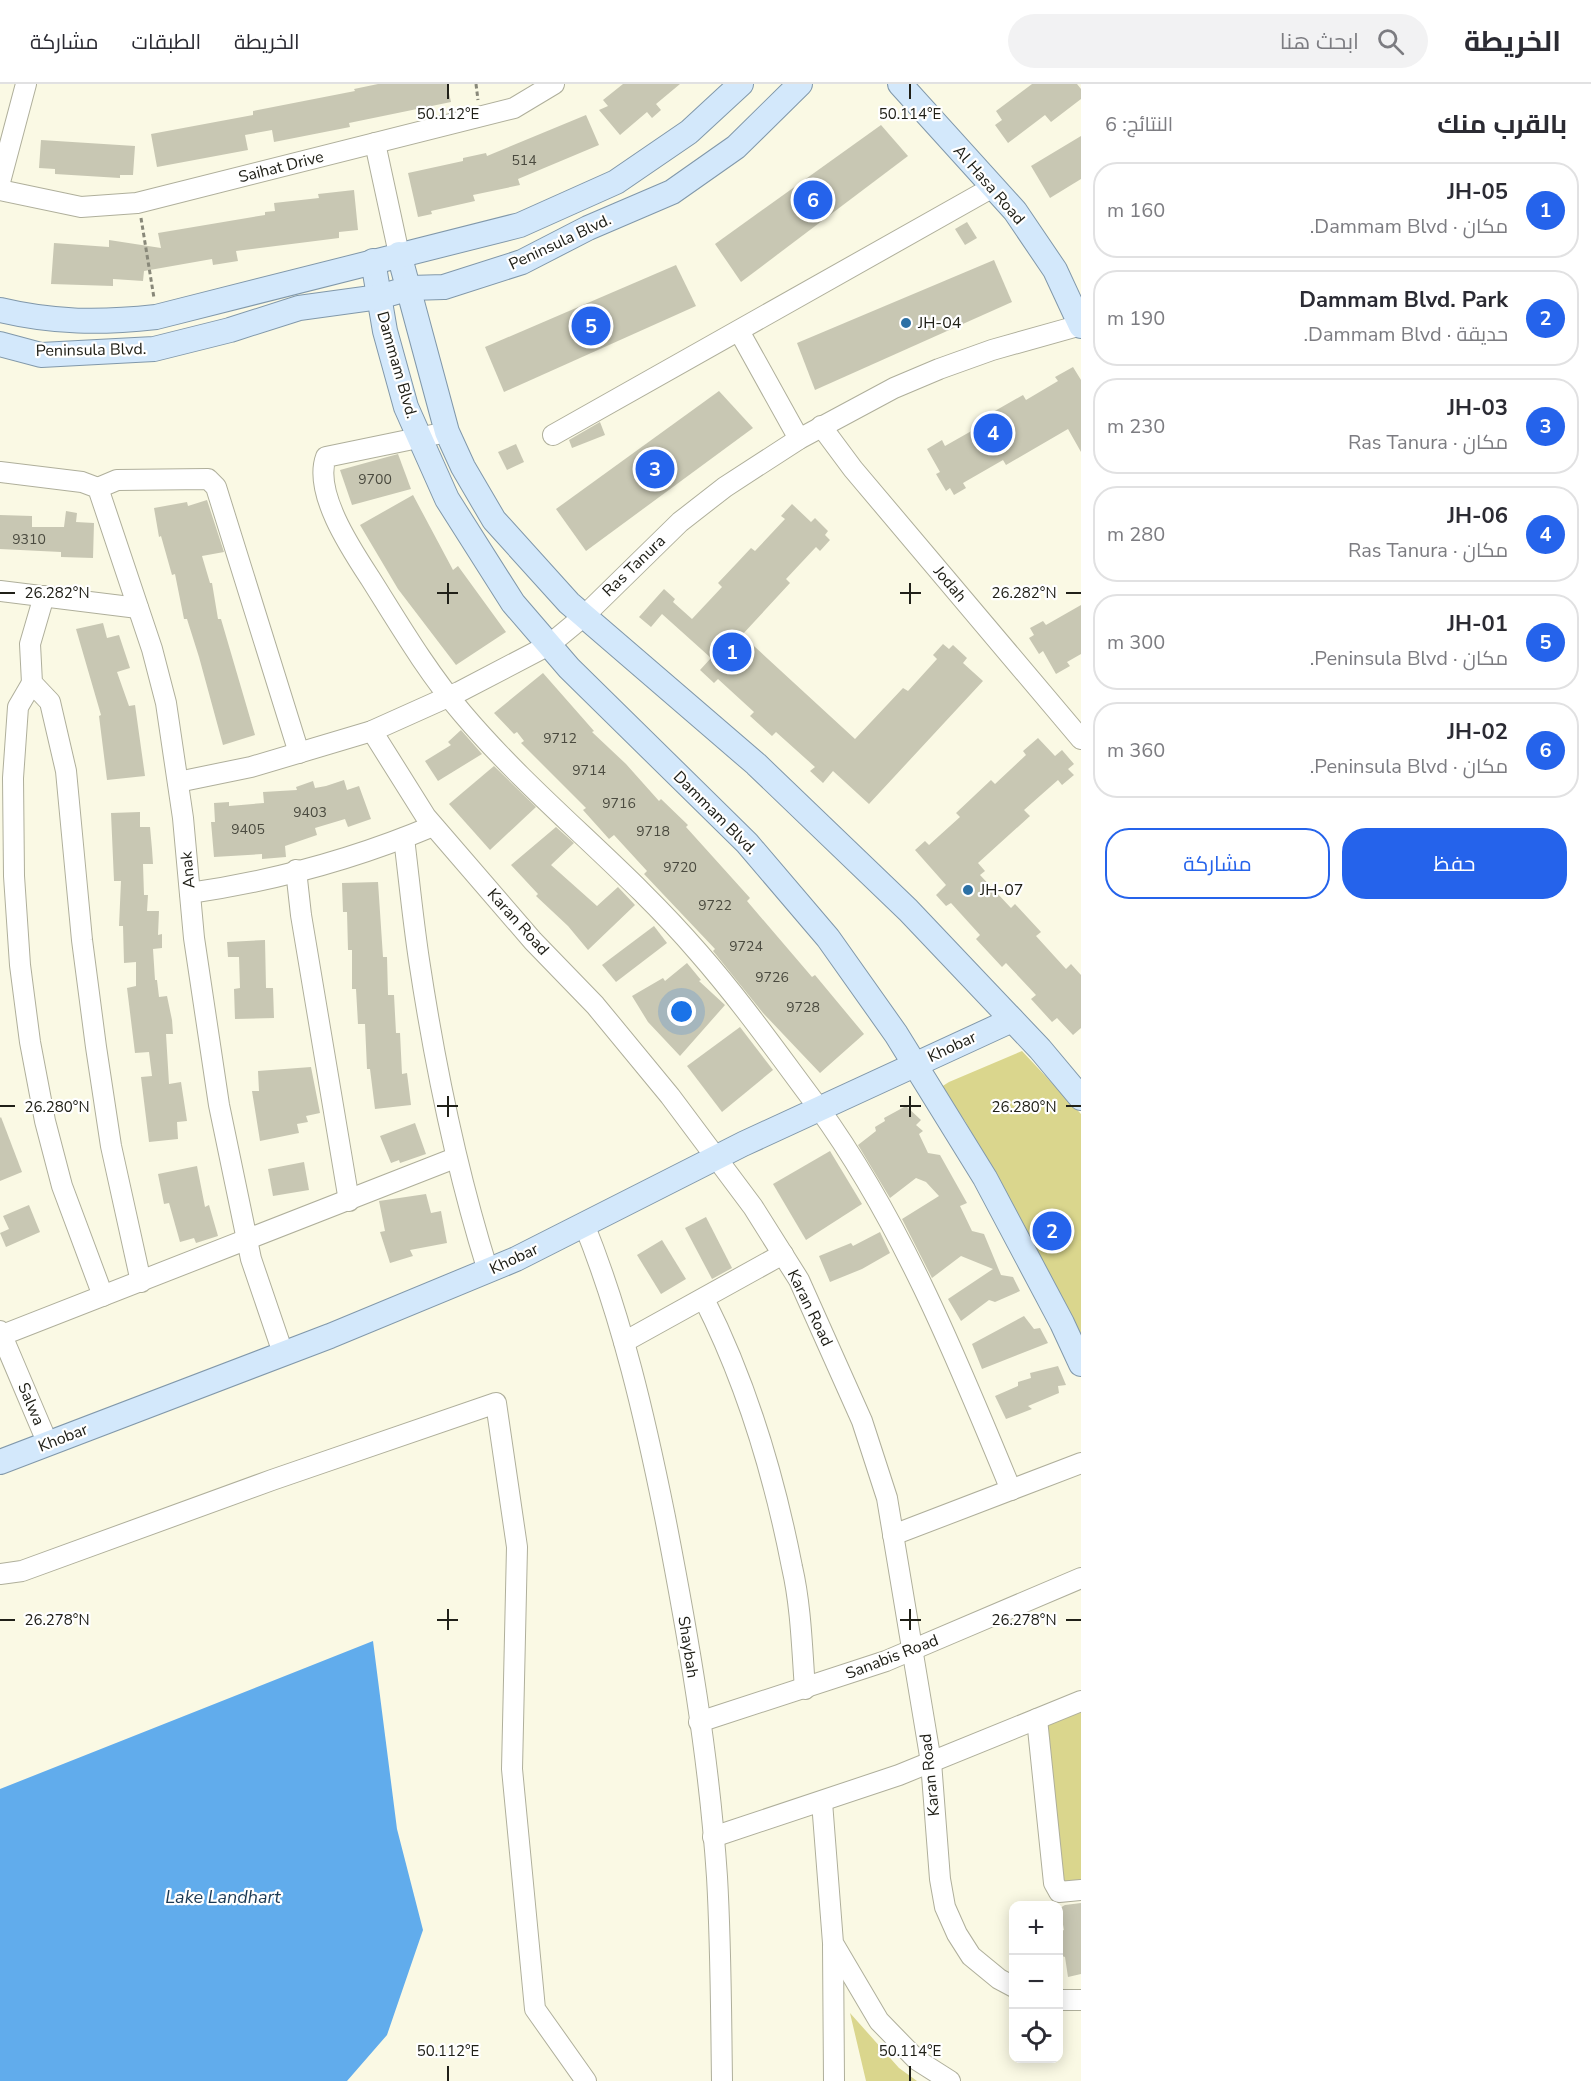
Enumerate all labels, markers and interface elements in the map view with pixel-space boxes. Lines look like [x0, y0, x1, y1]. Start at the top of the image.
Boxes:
search box [1008, 14, 1428, 68]
text: الخريطة [1464, 23, 1561, 61]
icon: search [1374, 25, 1407, 58]
text: ابحث هنا [1280, 27, 1359, 57]
text: مشاركة [30, 28, 99, 56]
text: الطبقات [132, 28, 201, 56]
text: الخريطة [234, 28, 300, 56]
text: 50.112°E [417, 104, 479, 124]
text: 50.114°E [879, 104, 941, 124]
text: بالقرب منك [1437, 107, 1567, 142]
text: النتائج: 6 [1105, 111, 1173, 138]
street label: Al Hasa Road [948, 141, 1030, 229]
street label: Saihat Drive [236, 146, 326, 188]
house number: 514 [511, 151, 537, 170]
text: JH-05 [1447, 177, 1508, 207]
pin: 6 [794, 178, 832, 222]
text: 160 m [1107, 197, 1165, 224]
text: 1 [1540, 197, 1552, 224]
street label: Peninsula Blvd. [505, 209, 615, 275]
text: مكان · Dammam Blvd. [1310, 213, 1508, 240]
text: Dammam Blvd. Park [1299, 285, 1508, 315]
pin: 5 [572, 304, 610, 348]
text: 190 m [1107, 305, 1165, 332]
text: 2 [1540, 305, 1552, 332]
street label: Dammam Blvd. [371, 309, 423, 421]
place label: JH-04 [917, 312, 962, 334]
marker: JH-04 [899, 316, 913, 330]
text: حديقة · Dammam Blvd. [1304, 321, 1508, 348]
street label: Peninsula Blvd. [35, 338, 147, 362]
text: JH-03 [1447, 393, 1508, 423]
pin: 4 [974, 410, 1012, 456]
text: 230 m [1107, 413, 1165, 440]
text: 3 [1540, 413, 1552, 440]
text: مكان · Ras Tanura [1348, 429, 1508, 456]
pin: 3 [636, 446, 674, 492]
house number: 9700 [358, 470, 392, 489]
text: JH-06 [1447, 501, 1508, 531]
text: 280 m [1107, 521, 1165, 548]
text: 4 [1540, 521, 1552, 548]
house number: 9310 [12, 530, 46, 549]
street label: Ras Tanura [598, 530, 670, 602]
text: مكان · Ras Tanura [1348, 537, 1508, 564]
street label: Jodah [928, 560, 972, 607]
text: 26.282°N [24, 583, 90, 603]
text: 26.282°N [991, 583, 1057, 603]
text: JH-01 [1447, 609, 1508, 639]
text: 300 m [1107, 629, 1165, 656]
text: 5 [1540, 629, 1552, 656]
pin: 1 [712, 630, 752, 674]
text: مكان · Peninsula Blvd. [1310, 645, 1508, 672]
text: JH-02 [1447, 717, 1508, 747]
house number: 9712 [543, 729, 577, 748]
text: 360 m [1107, 737, 1165, 764]
text: 6 [1540, 737, 1552, 764]
text: مكان · Peninsula Blvd. [1310, 753, 1508, 780]
house number: 9714 [572, 761, 606, 780]
street label: Dammam Blvd. [668, 766, 762, 860]
house number: 9716 [602, 794, 636, 813]
house number: 9403 [293, 803, 327, 822]
house number: 9405 [231, 820, 265, 839]
house number: 9718 [636, 822, 670, 841]
button: مشاركة [1105, 828, 1330, 899]
button: حفظ [1342, 828, 1567, 899]
street label: Anak [175, 850, 201, 890]
house number: 9720 [663, 858, 697, 877]
place label: JH-07 [979, 879, 1023, 901]
marker: JH-07 [961, 883, 975, 897]
street label: Karan Road [482, 884, 554, 960]
house number: 9722 [698, 896, 732, 915]
house number: 9724 [729, 937, 763, 956]
house number: 9726 [755, 968, 789, 987]
your location [667, 997, 696, 1026]
house number: 9728 [786, 998, 820, 1017]
street label: Khobar [924, 1026, 980, 1068]
text: 26.280°N [24, 1097, 90, 1117]
text: 26.280°N [991, 1097, 1057, 1117]
pin: 2 [1032, 1208, 1072, 1254]
street label: Khobar [486, 1238, 542, 1280]
street label: Karan Road [782, 1266, 838, 1350]
street label: Salwa [12, 1379, 50, 1429]
street label: Khobar [35, 1418, 91, 1458]
text: 26.278°N [24, 1610, 90, 1630]
text: 26.278°N [991, 1610, 1057, 1630]
street label: Shaybah [672, 1614, 704, 1680]
street label: Sanabis Road [842, 1629, 942, 1685]
street label: Karan Road [915, 1733, 945, 1817]
water label: Lake Landhart [165, 1885, 281, 1909]
map controls [1009, 1901, 1063, 2063]
button: + [1009, 1901, 1063, 1955]
button: − [1009, 1955, 1063, 2009]
button: locate [1009, 2009, 1063, 2063]
text: 50.112°E [417, 2041, 479, 2061]
text: 50.114°E [879, 2041, 941, 2061]

